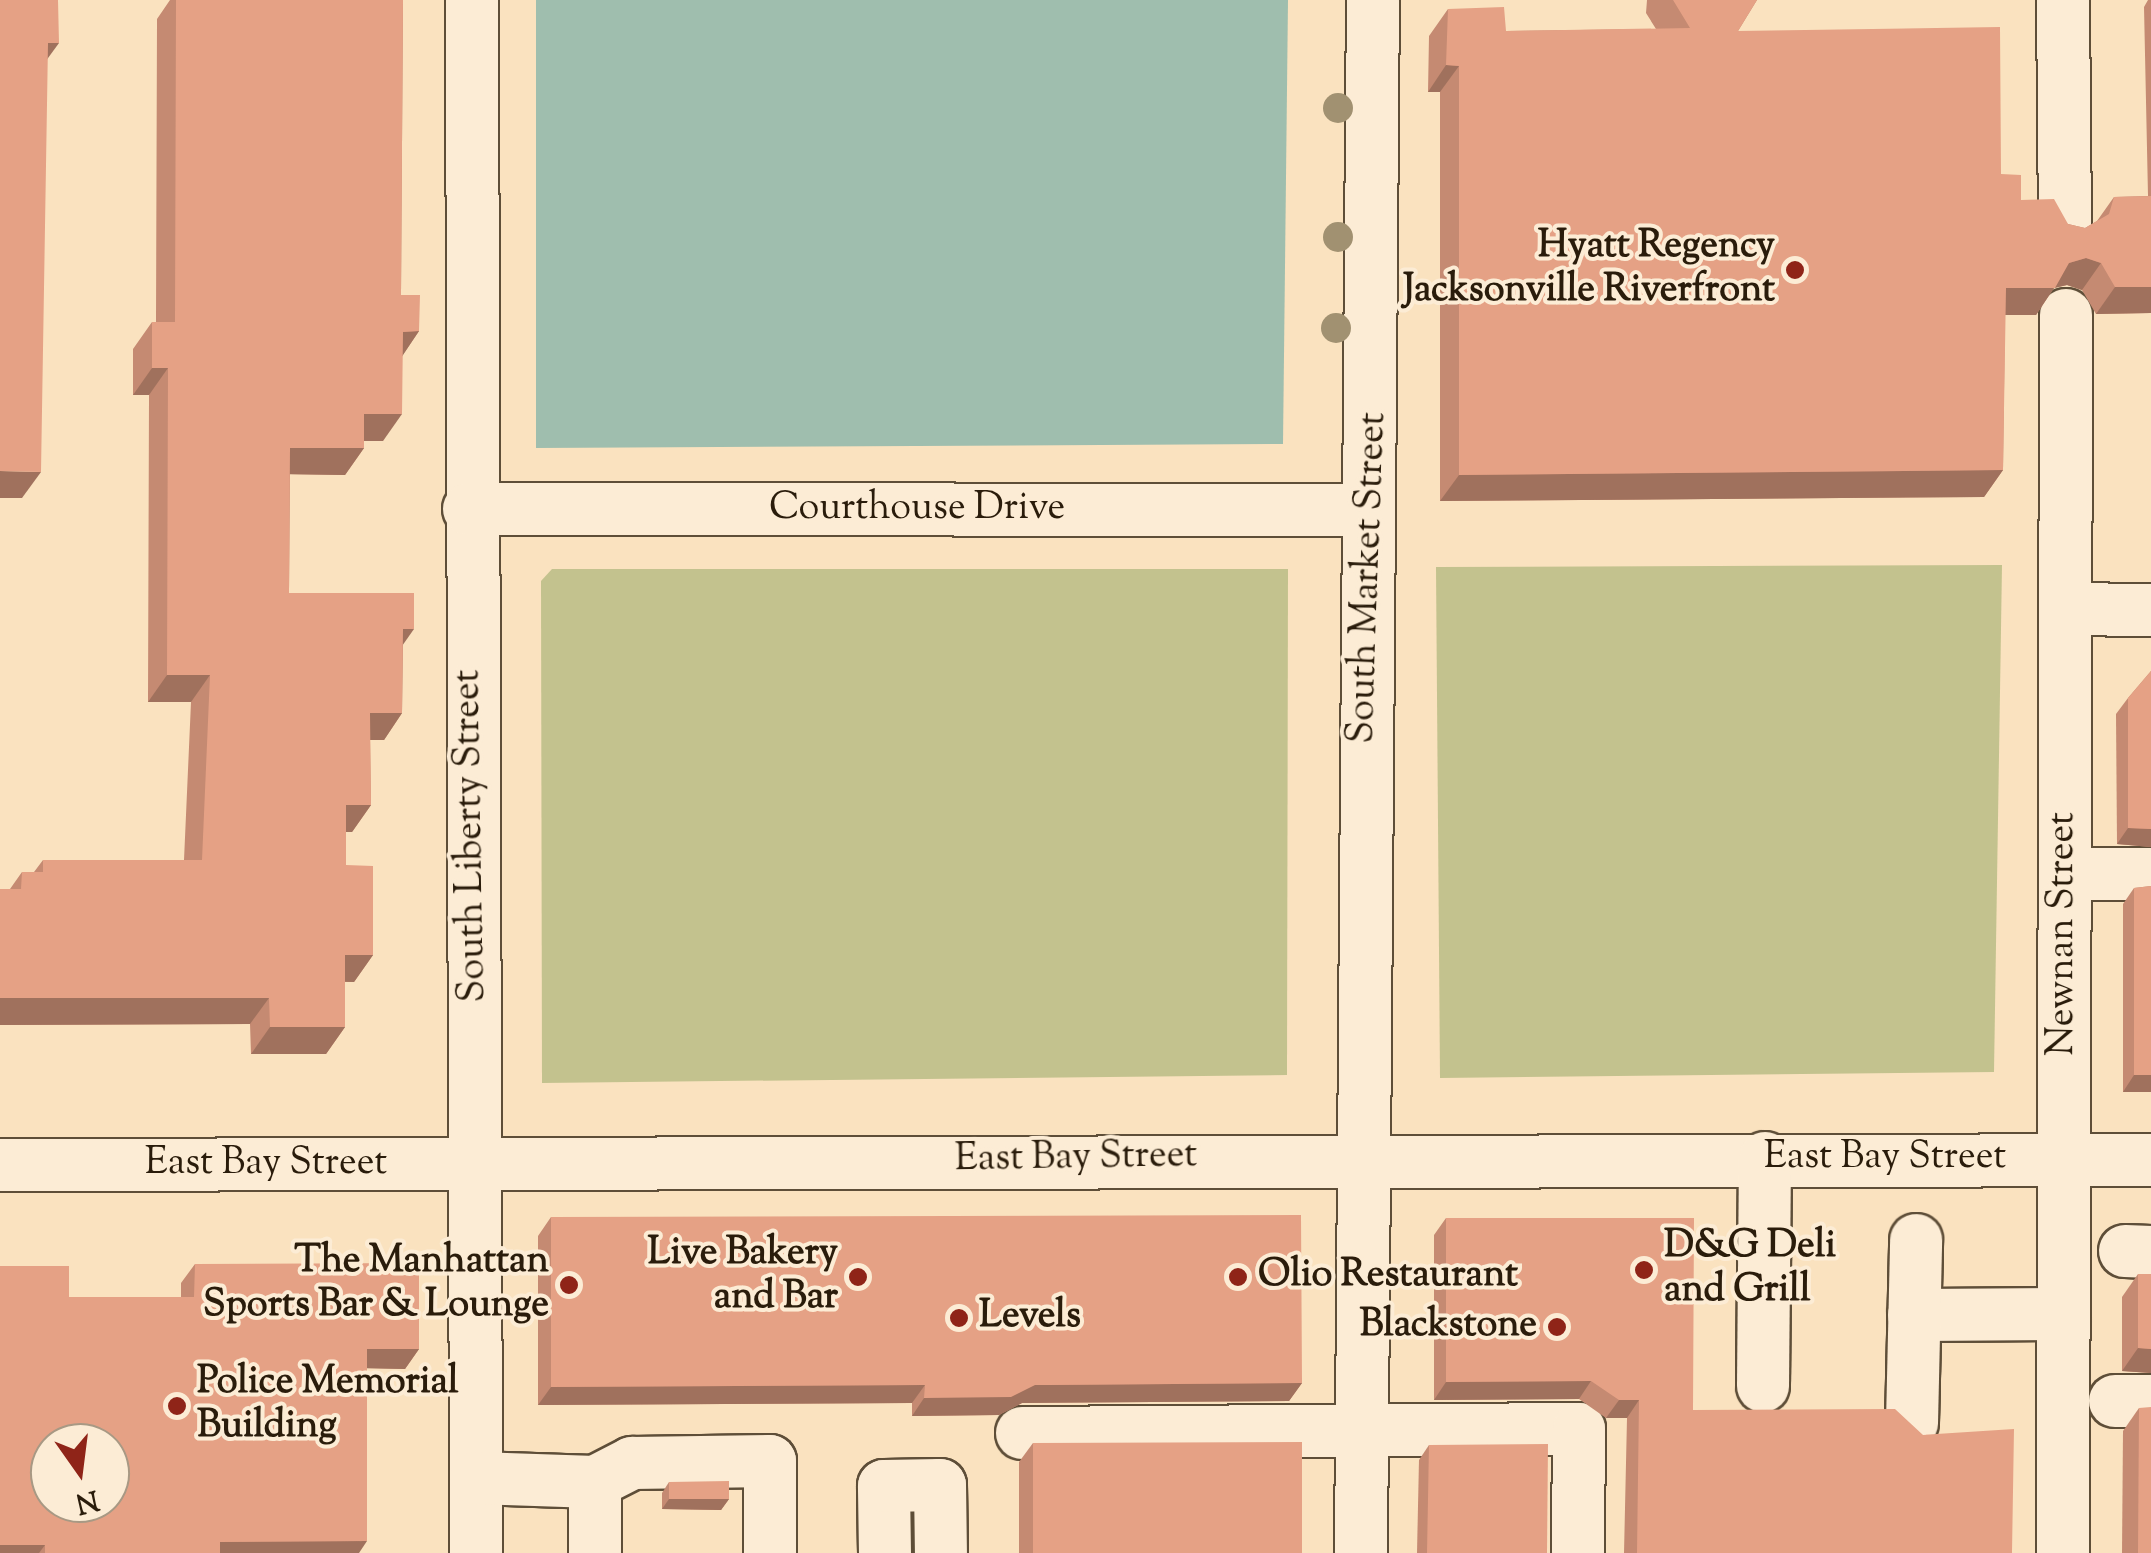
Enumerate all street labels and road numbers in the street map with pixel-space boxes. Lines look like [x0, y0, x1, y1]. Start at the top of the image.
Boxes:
street label: South Market Street [1340, 412, 1398, 744]
street label: Courthouse Drive [769, 487, 1065, 533]
street label: South Liberty Street [446, 669, 498, 1003]
street label: Newnan Street [2041, 812, 2087, 1056]
street label: East Bay Street [954, 1134, 1198, 1184]
street label: East Bay Street [1764, 1136, 2006, 1182]
street label: East Bay Street [145, 1142, 387, 1188]

